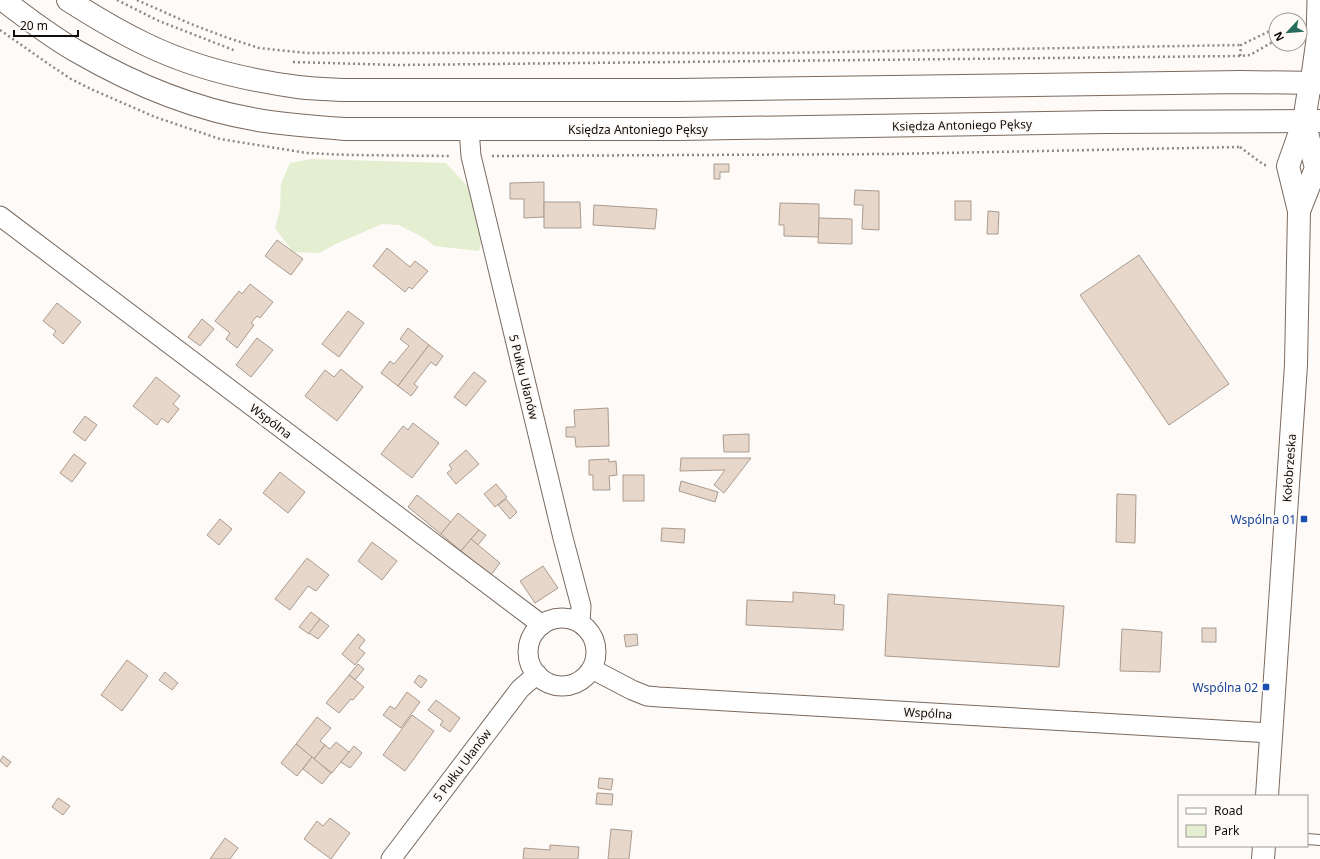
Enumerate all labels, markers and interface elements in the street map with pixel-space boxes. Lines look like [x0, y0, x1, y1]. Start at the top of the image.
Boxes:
scale bar [14, 12, 78, 38]
north arrow [1268, 12, 1308, 52]
text: 20 m [20, 17, 48, 34]
text: N [1270, 29, 1287, 44]
street label: Księdza Antoniego Pęksy [892, 115, 1033, 135]
street label: Księdza Antoniego Pęksy [568, 121, 709, 138]
street label: 5 Pułku Ułanów [505, 333, 543, 422]
street label: Wspólna [246, 400, 296, 442]
street label: Kołobrzeska [1278, 433, 1300, 503]
place label: Wspólna 01 [1230, 511, 1296, 528]
marker: Wspólna 01 [1299, 514, 1309, 524]
place label: Wspólna 02 [1192, 679, 1258, 696]
marker: Wspólna 02 [1261, 682, 1271, 692]
street label: Wspólna [903, 703, 953, 723]
street label: 5 Pułku Ułanów [429, 725, 495, 805]
legend [1178, 795, 1308, 847]
text: Road [1214, 802, 1243, 819]
text: Park [1214, 822, 1240, 839]

